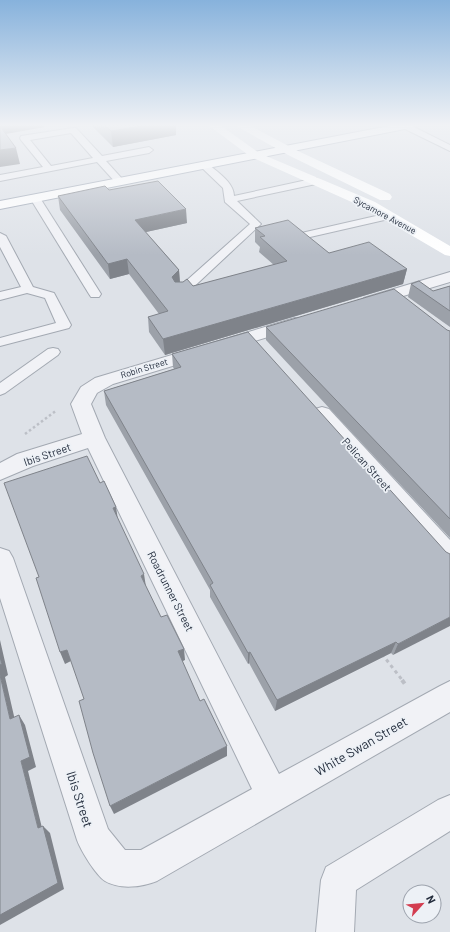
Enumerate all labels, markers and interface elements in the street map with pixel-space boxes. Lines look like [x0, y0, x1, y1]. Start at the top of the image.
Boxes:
street label: Sycamore Avenue [352, 194, 418, 236]
street label: Robin Street [119, 356, 169, 380]
street label: Pelican Street [340, 435, 394, 493]
street label: Ibis Street [22, 440, 72, 468]
street label: Roadrunner Street [145, 549, 197, 633]
street label: White Swan Street [312, 713, 410, 779]
street label: Ibis Street [63, 769, 97, 829]
north arrow [402, 884, 442, 924]
text: N [424, 893, 439, 905]

